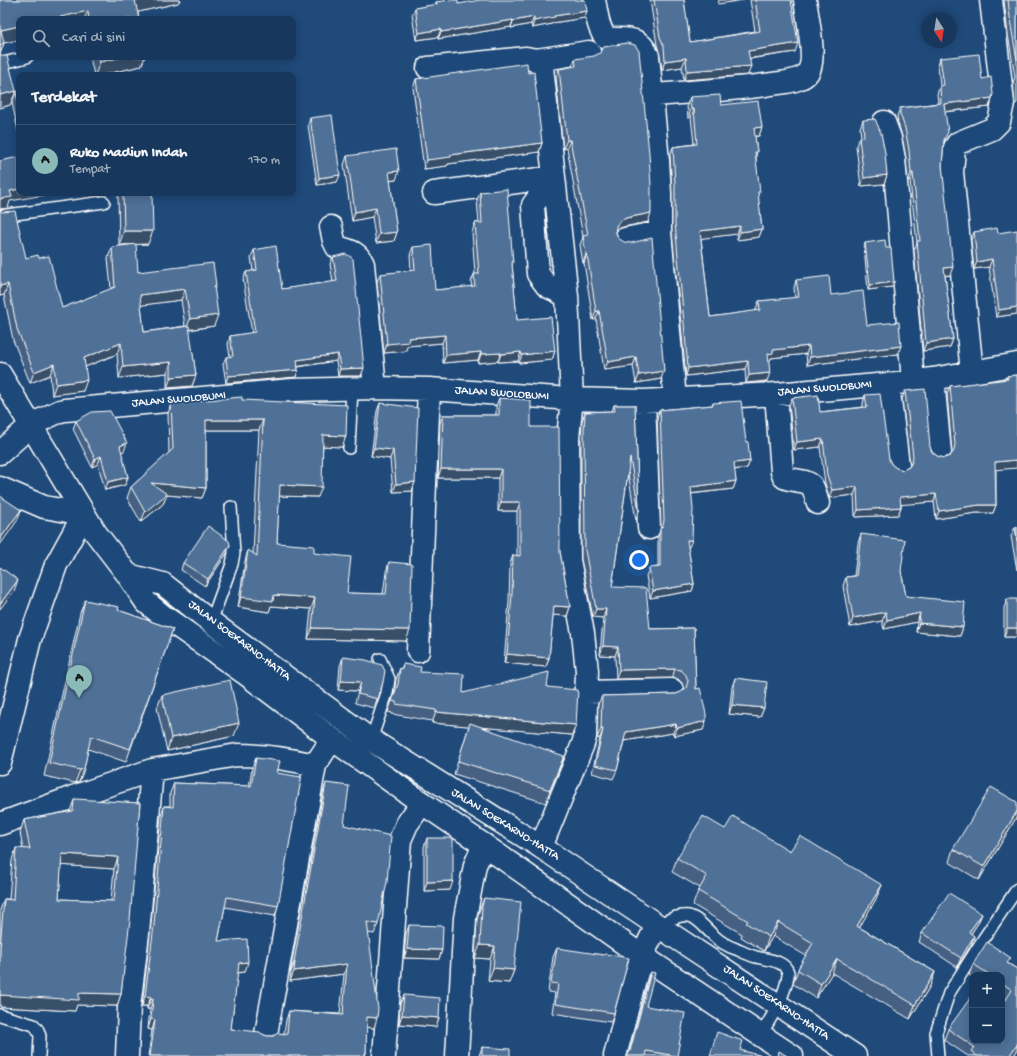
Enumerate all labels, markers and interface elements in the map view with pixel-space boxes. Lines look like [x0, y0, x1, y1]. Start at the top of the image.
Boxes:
north arrow [921, 12, 957, 48]
search box [16, 16, 296, 60]
icon: search [30, 27, 52, 49]
text: Cari di sini [62, 29, 125, 47]
text: Terdekat [32, 88, 96, 108]
text: Ruko Madiun Indah [70, 144, 187, 162]
text: A [41, 153, 49, 168]
text: 170 m [248, 153, 280, 168]
text: Tempat [70, 162, 110, 177]
street label: JALAN SWOLOBUMI [777, 378, 873, 400]
street label: JALAN SWOLOBUMI [454, 384, 550, 404]
street label: JALAN SWOLOBUMI [131, 389, 227, 411]
your location [629, 550, 649, 570]
street label: JALAN SOEKARNO-HATTA [185, 598, 294, 685]
pin: A [66, 665, 92, 698]
street label: JALAN SOEKARNO-HATTA [448, 786, 562, 865]
street label: JALAN SOEKARNO-HATTA [720, 962, 832, 1044]
map controls [969, 972, 1005, 1044]
button: + [969, 972, 1005, 1008]
button: − [969, 1008, 1005, 1044]

